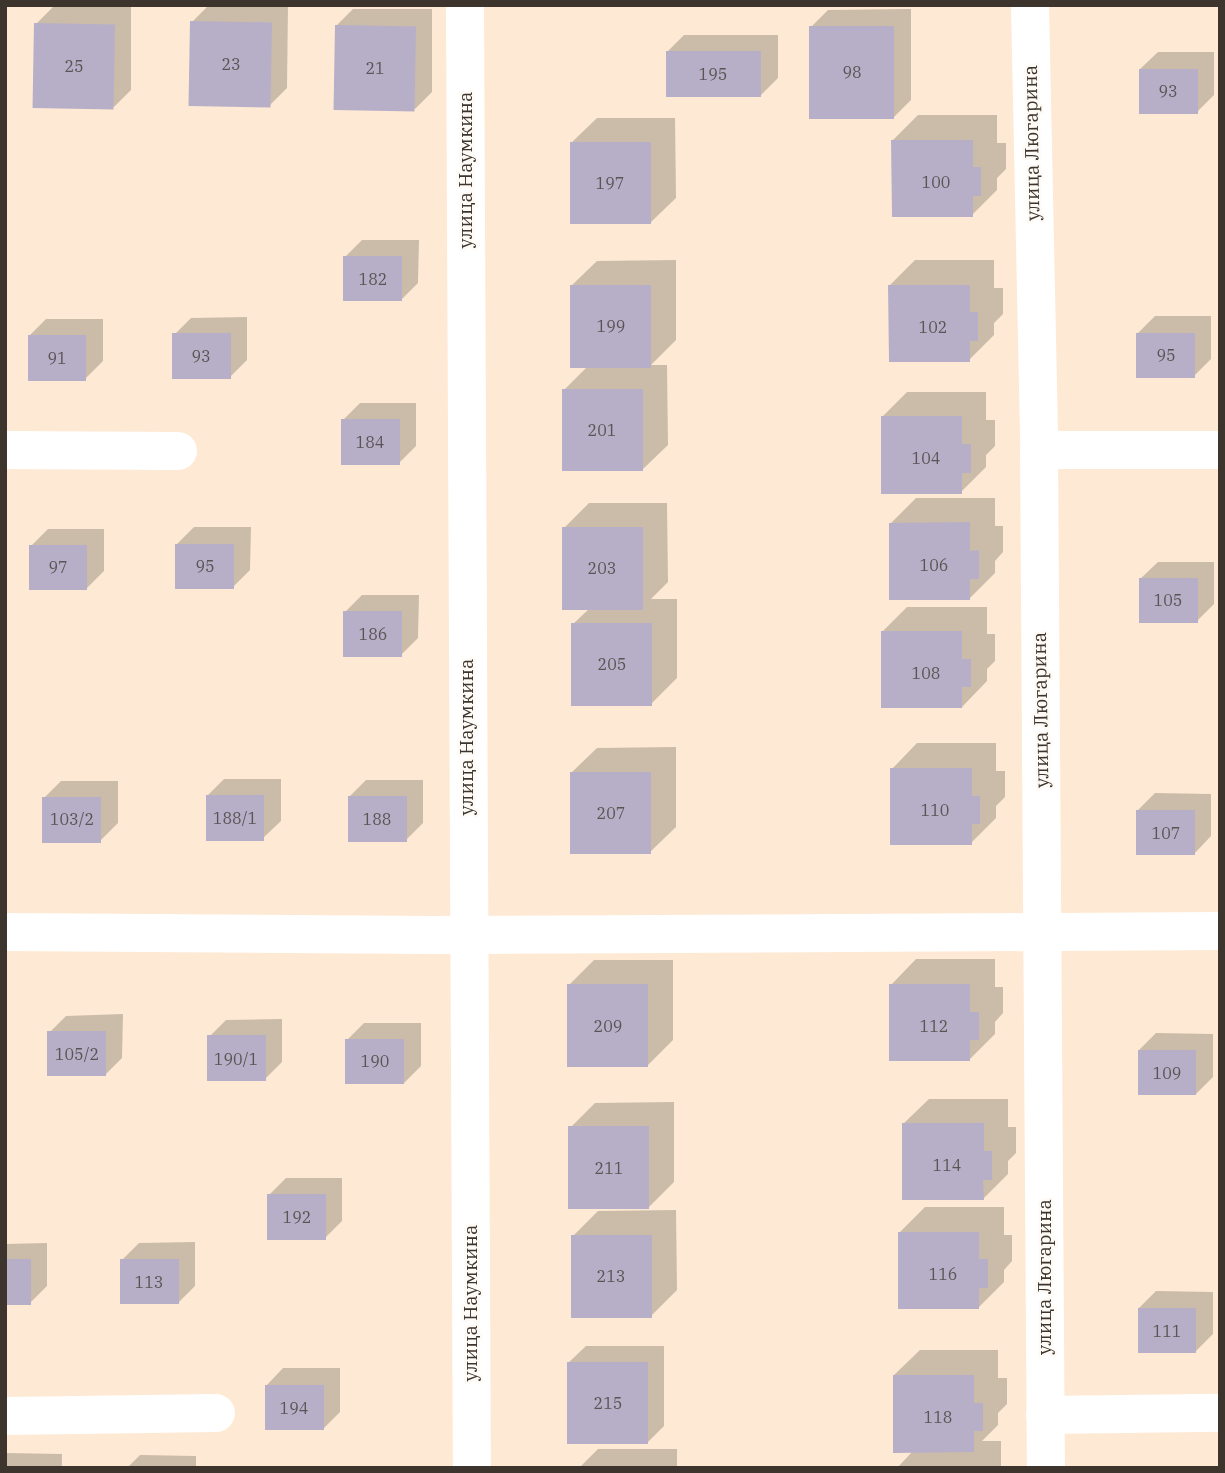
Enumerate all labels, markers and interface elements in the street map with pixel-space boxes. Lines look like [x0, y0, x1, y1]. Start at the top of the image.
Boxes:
house number: 23 [221, 54, 241, 74]
house number: 25 [64, 56, 84, 76]
house number: 21 [365, 58, 385, 78]
house number: 98 [842, 62, 862, 82]
house number: 195 [699, 64, 727, 84]
street label: улица Люгарина [1019, 65, 1045, 221]
house number: 93 [1158, 81, 1178, 101]
street label: улица Наумкина [455, 92, 477, 248]
house number: 100 [922, 172, 950, 192]
house number: 197 [596, 173, 624, 193]
house number: 182 [359, 269, 387, 289]
house number: 199 [597, 316, 625, 336]
house number: 102 [919, 317, 947, 337]
house number: 95 [1156, 345, 1176, 365]
house number: 93 [191, 346, 211, 366]
house number: 91 [47, 348, 67, 368]
house number: 201 [588, 420, 616, 440]
house number: 184 [356, 432, 384, 452]
house number: 104 [912, 448, 940, 468]
house number: 106 [920, 555, 948, 575]
house number: 95 [195, 556, 215, 576]
house number: 97 [48, 557, 68, 577]
house number: 203 [588, 558, 616, 578]
house number: 105 [1154, 590, 1182, 610]
house number: 186 [359, 624, 387, 644]
street label: улица Люгарина [1028, 632, 1054, 788]
house number: 205 [598, 654, 626, 674]
street label: улица Наумкина [456, 659, 478, 815]
house number: 108 [912, 663, 940, 683]
house number: 110 [921, 800, 949, 820]
house number: 207 [597, 803, 625, 823]
house number: 188/1 [213, 808, 257, 828]
house number: 103/2 [50, 809, 94, 829]
house number: 188 [363, 809, 391, 829]
house number: 107 [1152, 823, 1180, 843]
house number: 209 [594, 1016, 622, 1036]
house number: 112 [920, 1016, 948, 1036]
house number: 105/2 [55, 1044, 99, 1064]
house number: 190/1 [214, 1049, 258, 1069]
house number: 190 [361, 1051, 389, 1071]
house number: 109 [1153, 1063, 1181, 1083]
house number: 114 [933, 1155, 961, 1175]
house number: 211 [595, 1158, 623, 1178]
street label: улица Люгарина [1034, 1199, 1056, 1355]
house number: 192 [283, 1207, 311, 1227]
street label: улица Наумкина [460, 1225, 482, 1381]
house number: 116 [929, 1264, 957, 1284]
house number: 213 [597, 1266, 625, 1286]
house number: 113 [135, 1272, 163, 1292]
house number: 111 [1153, 1321, 1181, 1341]
house number: 215 [594, 1393, 622, 1413]
house number: 194 [280, 1398, 308, 1418]
house number: 118 [924, 1407, 952, 1427]

